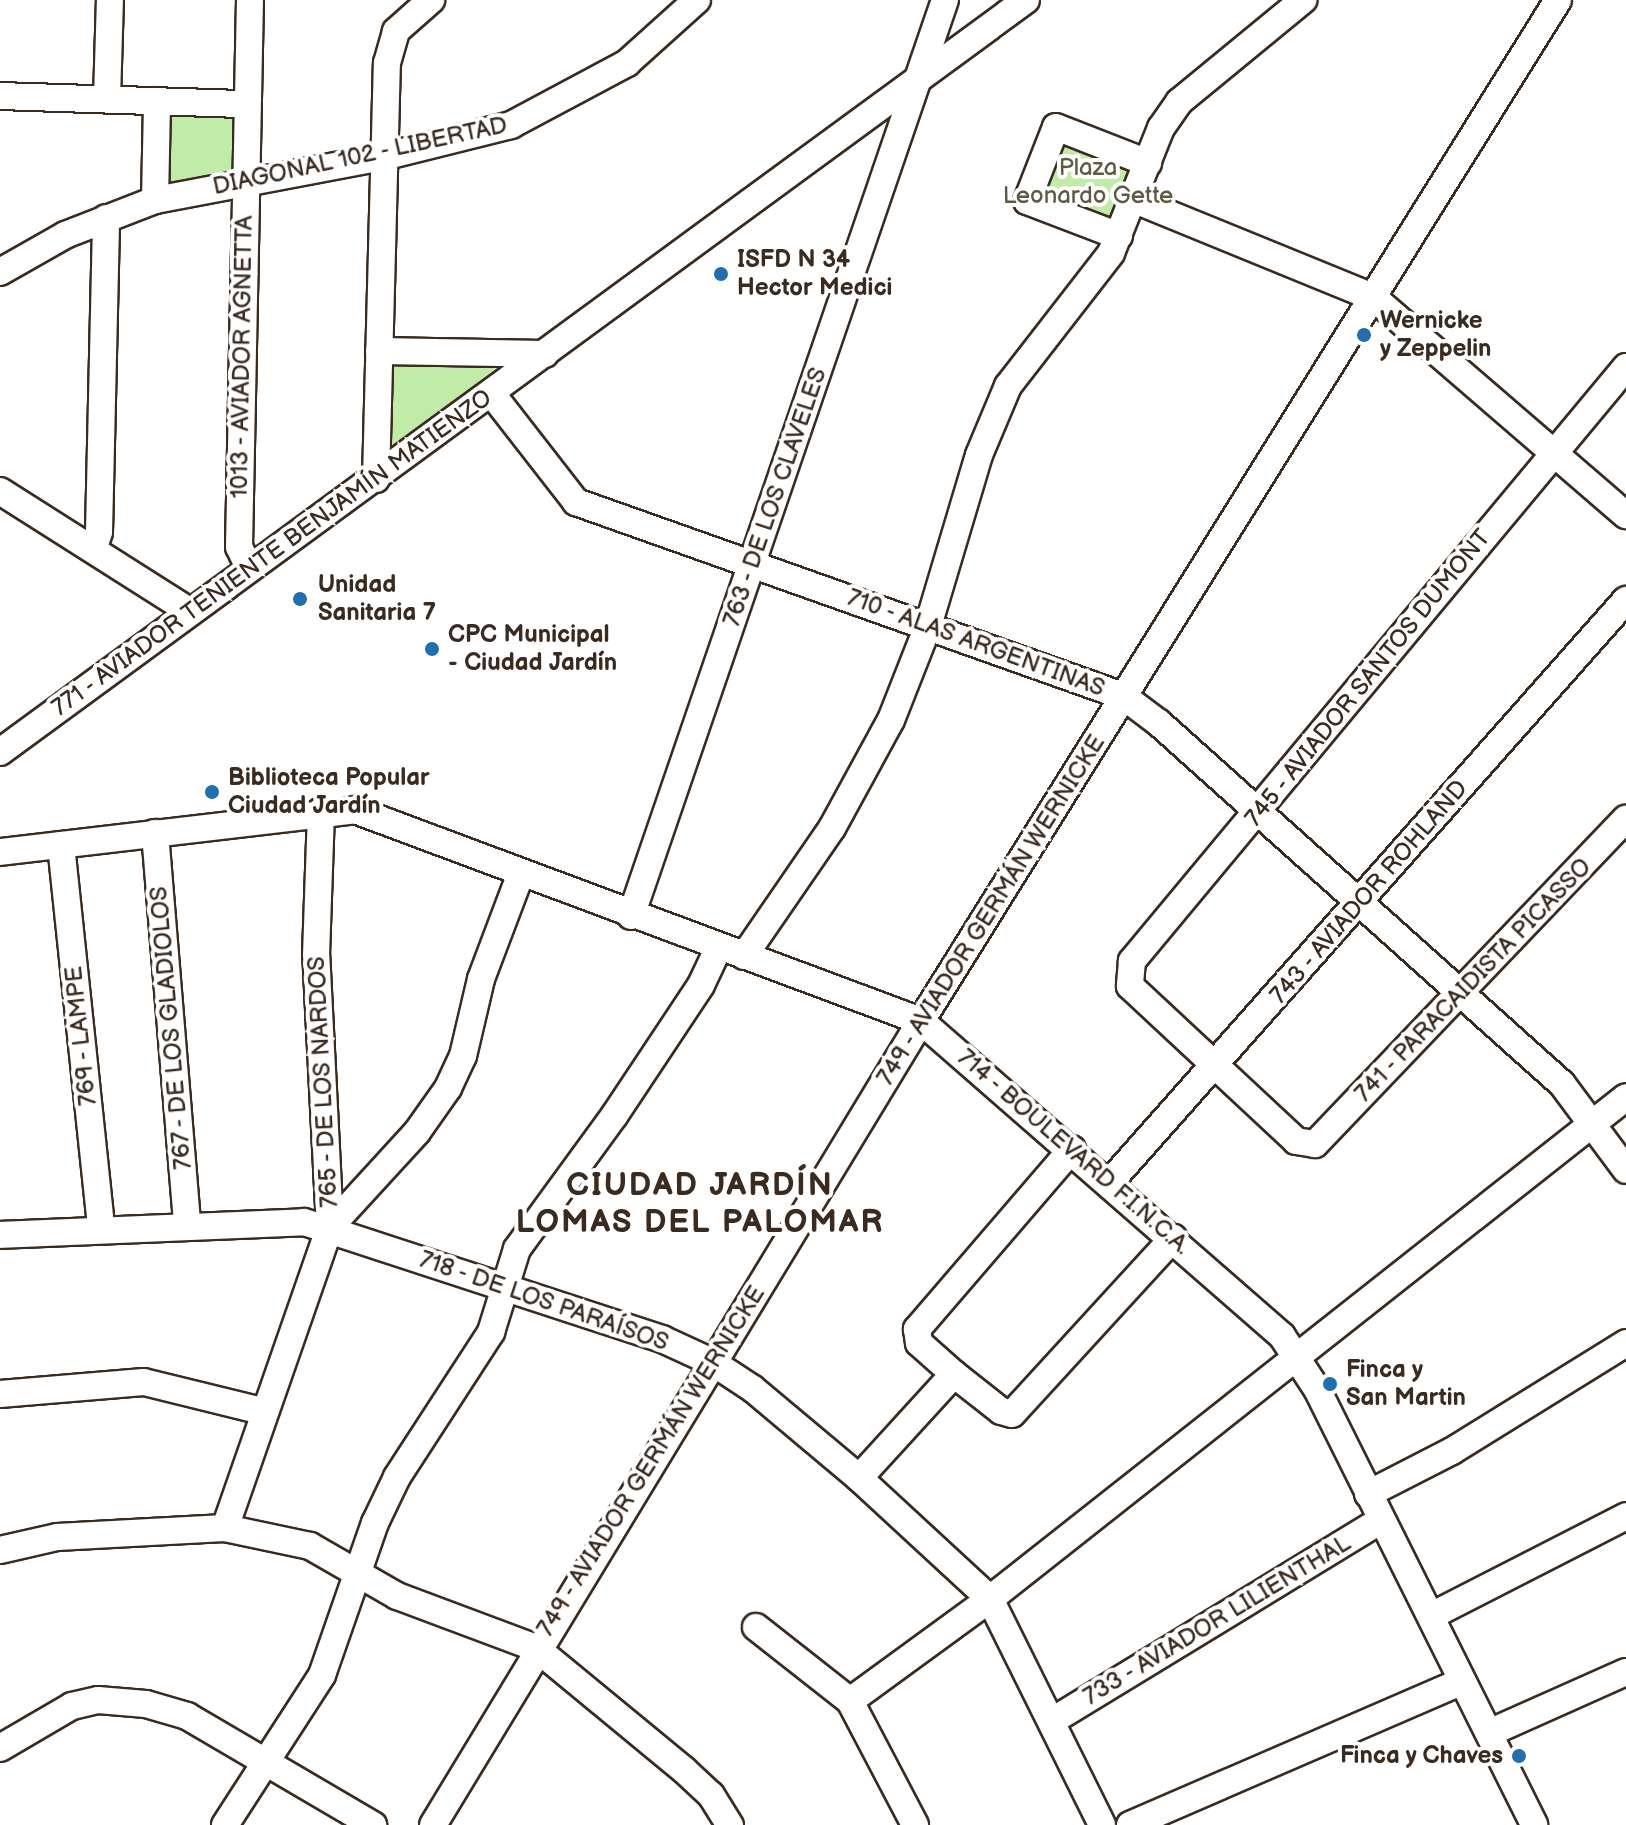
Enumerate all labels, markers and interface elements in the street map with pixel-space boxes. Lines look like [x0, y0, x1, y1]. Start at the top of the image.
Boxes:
street label: DIAGONAL 102 - LIBERTAD [209, 110, 511, 202]
park label: Plaza Leonardo Gette [1003, 154, 1173, 210]
street label: 1013 - AVIADOR AGNETTA [225, 214, 259, 500]
place label: ISFD N 34 Hector Medici [737, 246, 892, 302]
marker: ISFD N 34 Hector Medici [712, 265, 730, 283]
place label: Wernicke y Zeppelin [1380, 307, 1492, 363]
marker: Wernicke y Zeppelin [1355, 326, 1373, 344]
street label: 763 - DE LOS CLAVELES [717, 363, 833, 631]
street label: 771 - AVIADOR TENIENTE BENJAMÍN MATIENZO [45, 383, 499, 723]
street label: 745 - AVIADOR SANTOS DUMONT [1238, 523, 1498, 833]
place label: Unidad Sanitaria 7 [318, 571, 436, 627]
street label: 710 - ALAS ARGENTINAS [842, 583, 1110, 703]
marker: Unidad Sanitaria 7 [289, 588, 311, 610]
place label: CPC Municipal - Ciudad Jardín [448, 621, 617, 677]
marker: CPC Municipal - Ciudad Jardín [423, 640, 441, 658]
street label: 749 - AVIADOR GERMÁN WERNICKE [870, 728, 1112, 1092]
place label: Biblioteca Popular Ciudad Jardín [228, 764, 430, 820]
street label: 743 - AVIADOR ROHLAND [1264, 774, 1474, 1010]
marker: Biblioteca Popular Ciudad Jardín [203, 783, 221, 801]
street label: 741 - PARACAIDISTA PICASSO [1348, 851, 1598, 1109]
street label: 767 - DE LOS GLADIOLOS [144, 883, 198, 1173]
street label: 765 - DE LOS NARDOS [302, 955, 344, 1209]
street label: 769 - LAMPE [59, 964, 103, 1108]
street label: 714 - BOULEVARD F.I.N.C.A. [951, 1042, 1197, 1262]
district label: CIUDAD JARDÍN LOMAS DEL PALOMAR [516, 1168, 884, 1243]
street label: 718 - DE LOS PARAÍSOS [415, 1244, 673, 1358]
street label: 749 - AVIADOR GERMÁN WERNICKE [530, 1279, 772, 1643]
place label: Finca y San Martin [1346, 1356, 1466, 1412]
marker: Finca y San Martin [1321, 1375, 1339, 1393]
street label: 733 - AVIADOR LILIENTHAL [1077, 1528, 1357, 1712]
place label: Finca y Chaves [1339, 1742, 1503, 1770]
marker: Finca y Chaves [1510, 1747, 1528, 1765]

